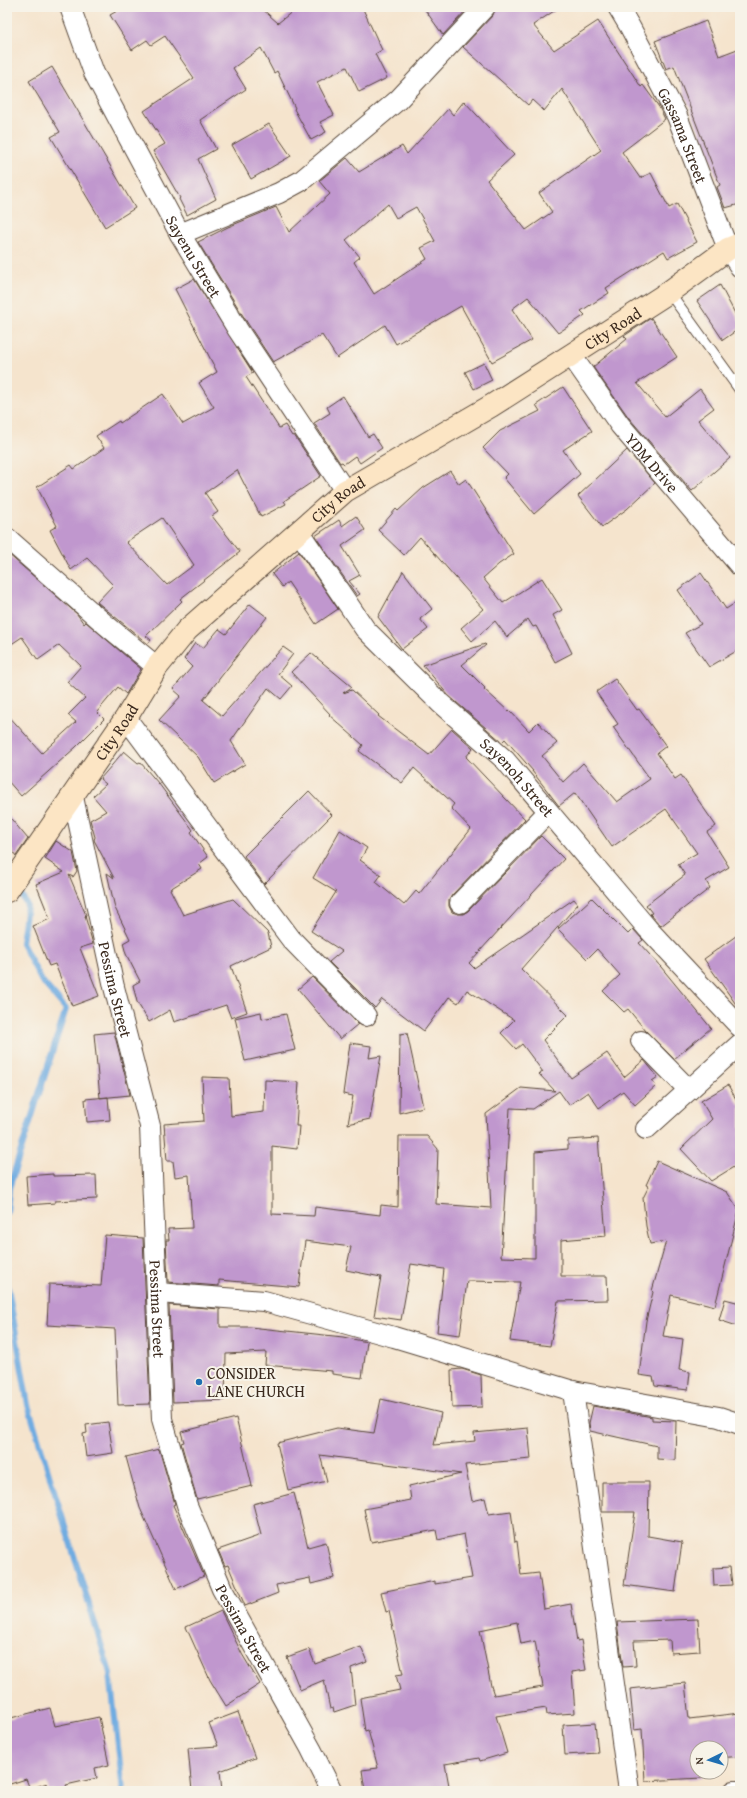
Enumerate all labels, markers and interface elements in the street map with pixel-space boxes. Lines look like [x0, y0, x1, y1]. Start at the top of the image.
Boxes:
street label: Gassama Street [652, 83, 714, 187]
street label: Sayenu Street [160, 211, 228, 302]
street label: City Road [579, 301, 646, 356]
street label: YDM Drive [620, 428, 685, 498]
street label: City Road [305, 470, 370, 528]
street label: City Road [88, 699, 144, 765]
street label: Sayenoh Street [475, 732, 560, 822]
street label: Pessima Street [92, 939, 139, 1040]
street label: Pessima Street [143, 1259, 172, 1359]
place label: CONSIDER LANE CHURCH [207, 1361, 305, 1403]
marker: CONSIDER LANE CHURCH [194, 1377, 204, 1387]
street label: Pessima Street [210, 1580, 278, 1677]
north arrow [689, 1740, 729, 1780]
text: N [691, 1756, 707, 1765]

